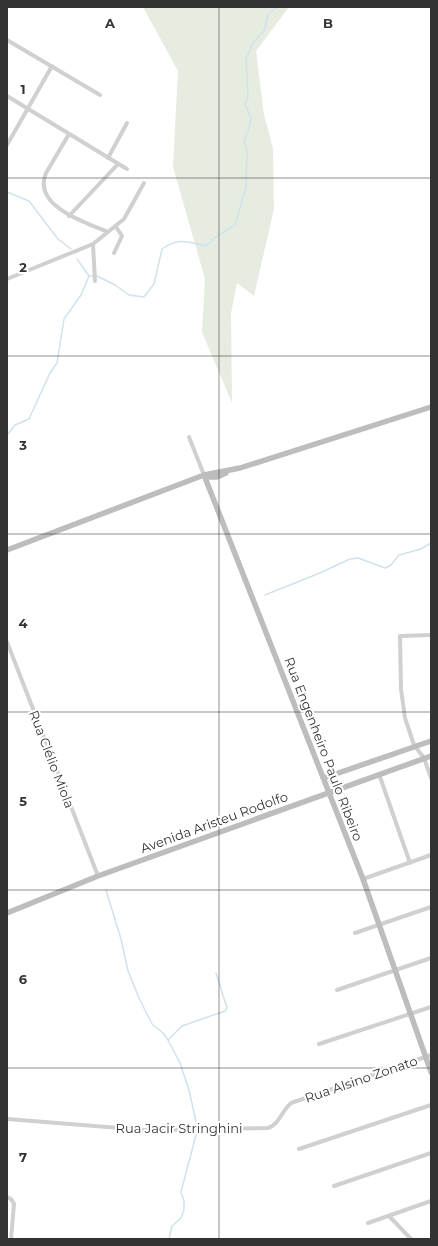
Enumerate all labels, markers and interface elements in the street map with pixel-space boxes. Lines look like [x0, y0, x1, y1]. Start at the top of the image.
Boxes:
text: A [104, 15, 116, 31]
text: B [323, 15, 333, 31]
text: 1 [20, 81, 26, 97]
text: 2 [19, 259, 27, 275]
text: 3 [18, 437, 27, 453]
text: 4 [19, 615, 28, 631]
street label: Rua Engenheiro Paulo Ribeiro [281, 655, 367, 843]
street label: Rua Clélio Miola [26, 708, 78, 810]
street label: Avenida Aristeu Rodolfo [138, 788, 290, 856]
text: 5 [19, 793, 27, 809]
text: 6 [19, 971, 28, 987]
street label: Rua Alsino Zonato [302, 1052, 420, 1106]
street label: Rua Jacir Stringhini [116, 1120, 242, 1136]
text: 7 [19, 1149, 27, 1165]

